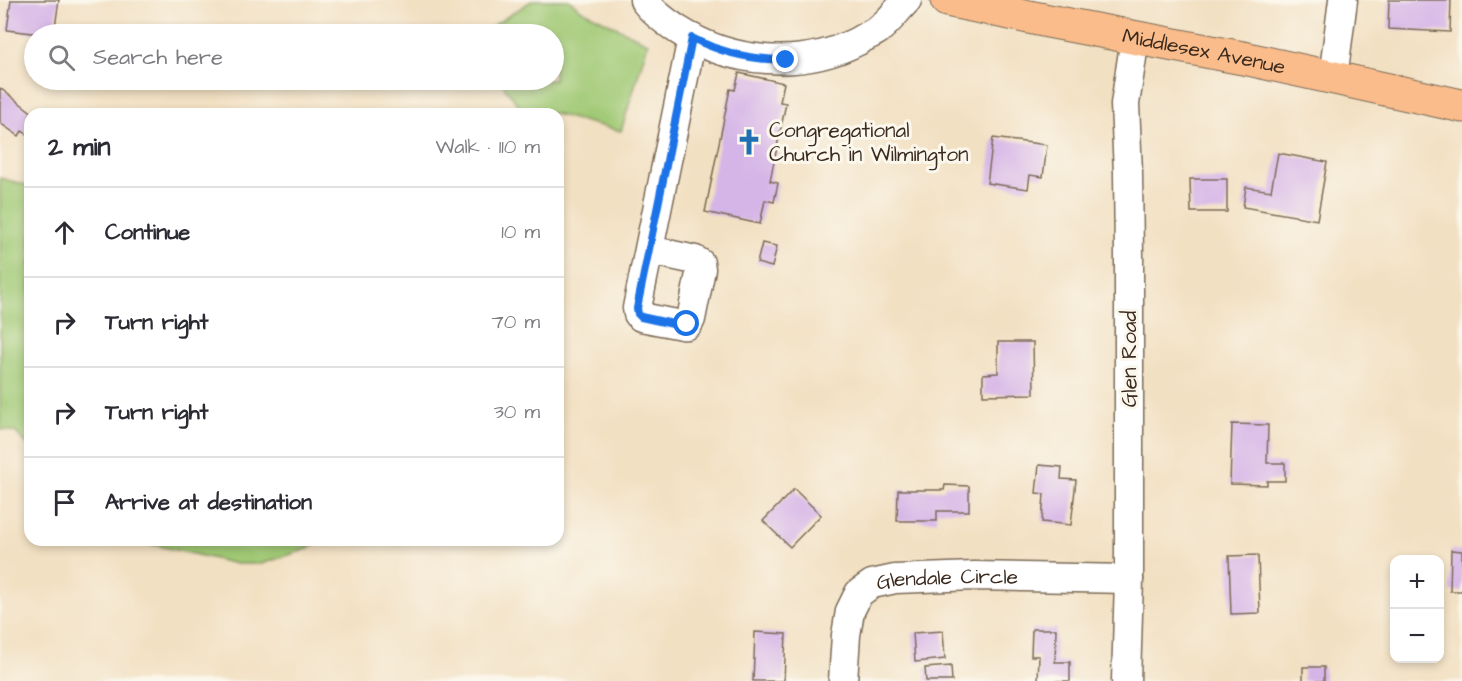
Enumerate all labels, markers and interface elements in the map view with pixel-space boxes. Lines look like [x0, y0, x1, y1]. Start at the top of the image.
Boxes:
street label: Middlesex Avenue [1120, 21, 1288, 82]
search box [24, 24, 564, 90]
icon: search [45, 41, 78, 74]
text: Search here [93, 42, 223, 73]
route end [772, 46, 798, 72]
place label: Congregational Church in Wilmington [769, 116, 969, 171]
church icon: Congregational Church in Wilmington [734, 127, 764, 157]
text: 2 min [48, 129, 110, 165]
text: Walk · 110 m [435, 133, 540, 161]
icon: ahead [48, 216, 81, 249]
text: Continue [105, 217, 190, 248]
text: 10 m [501, 218, 540, 246]
icon: right [48, 306, 81, 339]
text: Turn right [105, 307, 208, 338]
text: 70 m [492, 308, 540, 336]
route start [673, 310, 699, 336]
street label: Glen Road [1115, 311, 1144, 407]
icon: right [48, 396, 81, 429]
text: Turn right [105, 397, 208, 428]
text: 30 m [494, 398, 540, 426]
icon: arrive [48, 486, 81, 519]
text: Arrive at destination [105, 487, 312, 518]
map controls [1390, 555, 1444, 663]
button: + [1390, 555, 1444, 609]
street label: Glendale Circle [874, 562, 1018, 598]
button: − [1390, 609, 1444, 663]

